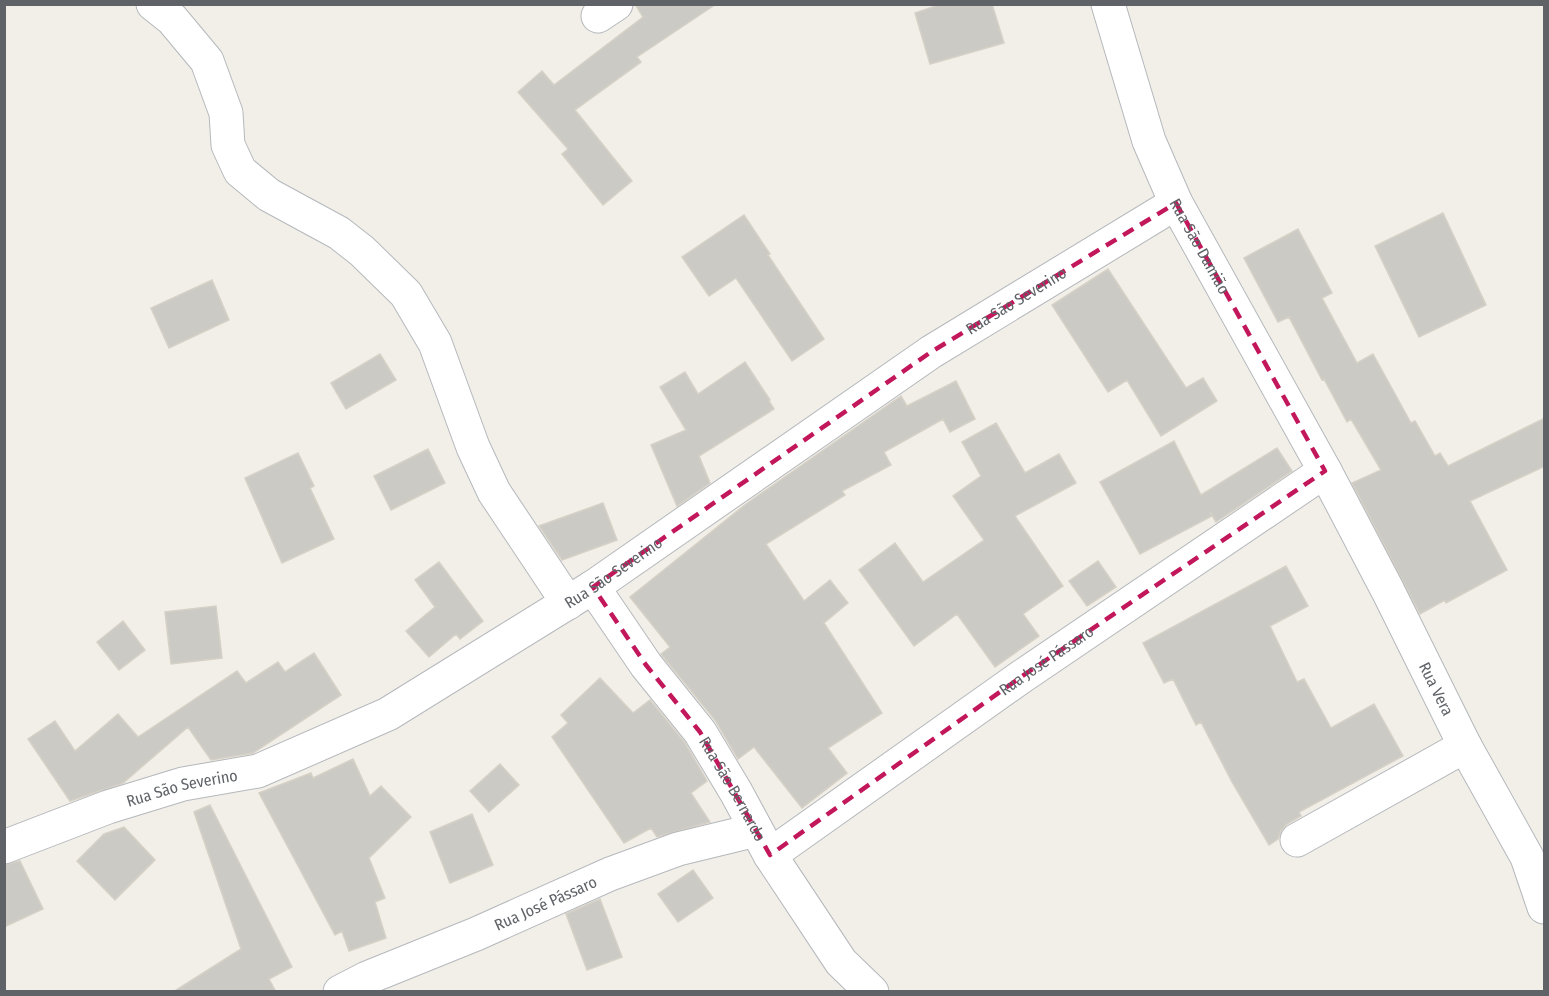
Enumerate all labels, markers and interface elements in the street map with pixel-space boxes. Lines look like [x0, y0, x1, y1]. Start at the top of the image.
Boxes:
street label: Rua São Damião [1166, 195, 1234, 297]
street label: Rua São Severino [962, 263, 1069, 338]
street label: Rua São Severino [561, 532, 666, 612]
street label: Rua José Pássaro [995, 621, 1097, 699]
street label: Rua Vera [1415, 659, 1458, 719]
street label: Rua São Bernardo [695, 733, 770, 844]
street label: Rua São Severino [124, 765, 239, 810]
street label: Rua José Pássaro [491, 872, 600, 934]

